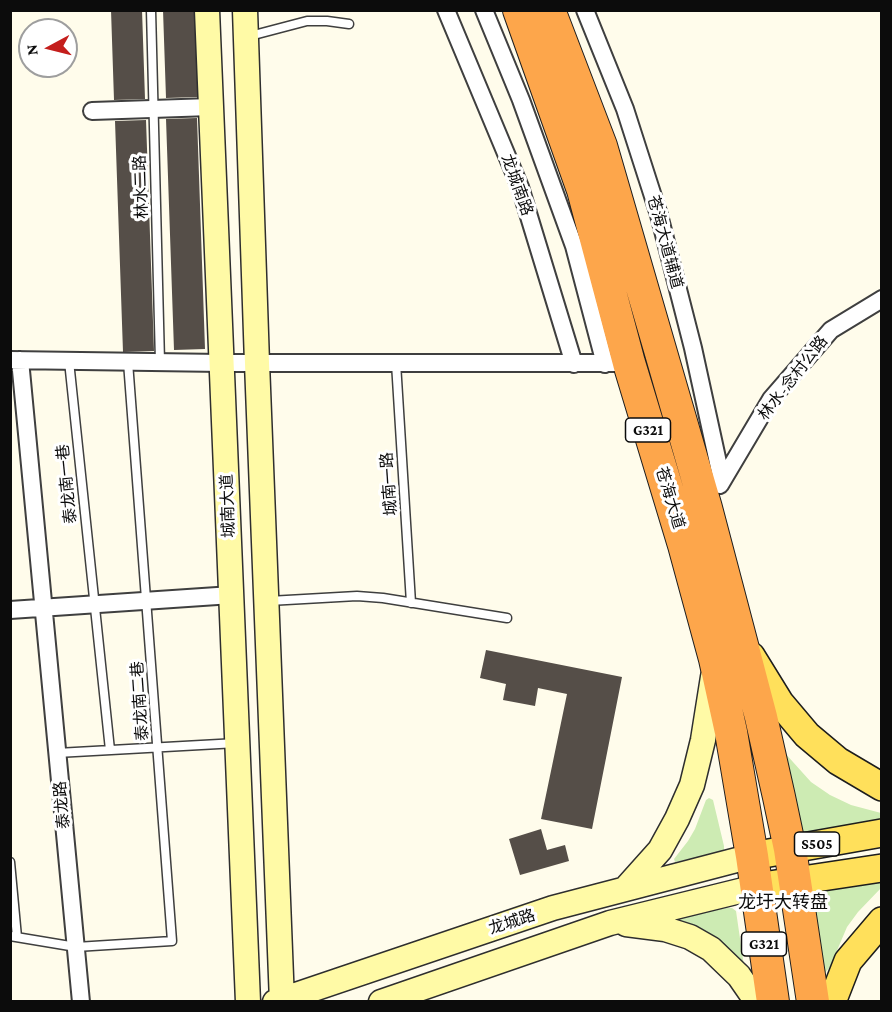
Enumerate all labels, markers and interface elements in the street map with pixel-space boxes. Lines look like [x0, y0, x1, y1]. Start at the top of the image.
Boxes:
north arrow [18, 18, 78, 78]
text: N [23, 44, 41, 56]
street label: 龙城南路 [497, 152, 537, 218]
street label: 林水二路 [130, 155, 152, 219]
street label: 苍海大道辅道 [643, 193, 687, 291]
street label: 林水-念村公路 [754, 332, 832, 424]
road number: G321 [626, 418, 670, 442]
street label: 泰龙南一巷 [53, 443, 81, 525]
street label: 城南一路 [377, 451, 401, 517]
street label: 苍海大道 [651, 465, 689, 531]
street label: 城南大道 [217, 474, 239, 538]
street label: 泰龙南二巷 [128, 660, 152, 742]
street label: 泰龙路 [50, 780, 74, 830]
road number: S505 [794, 832, 840, 856]
district label: 龙圩大转盘 [738, 891, 828, 913]
street label: 龙城路 [486, 905, 538, 939]
road number: G321 [742, 932, 786, 956]

